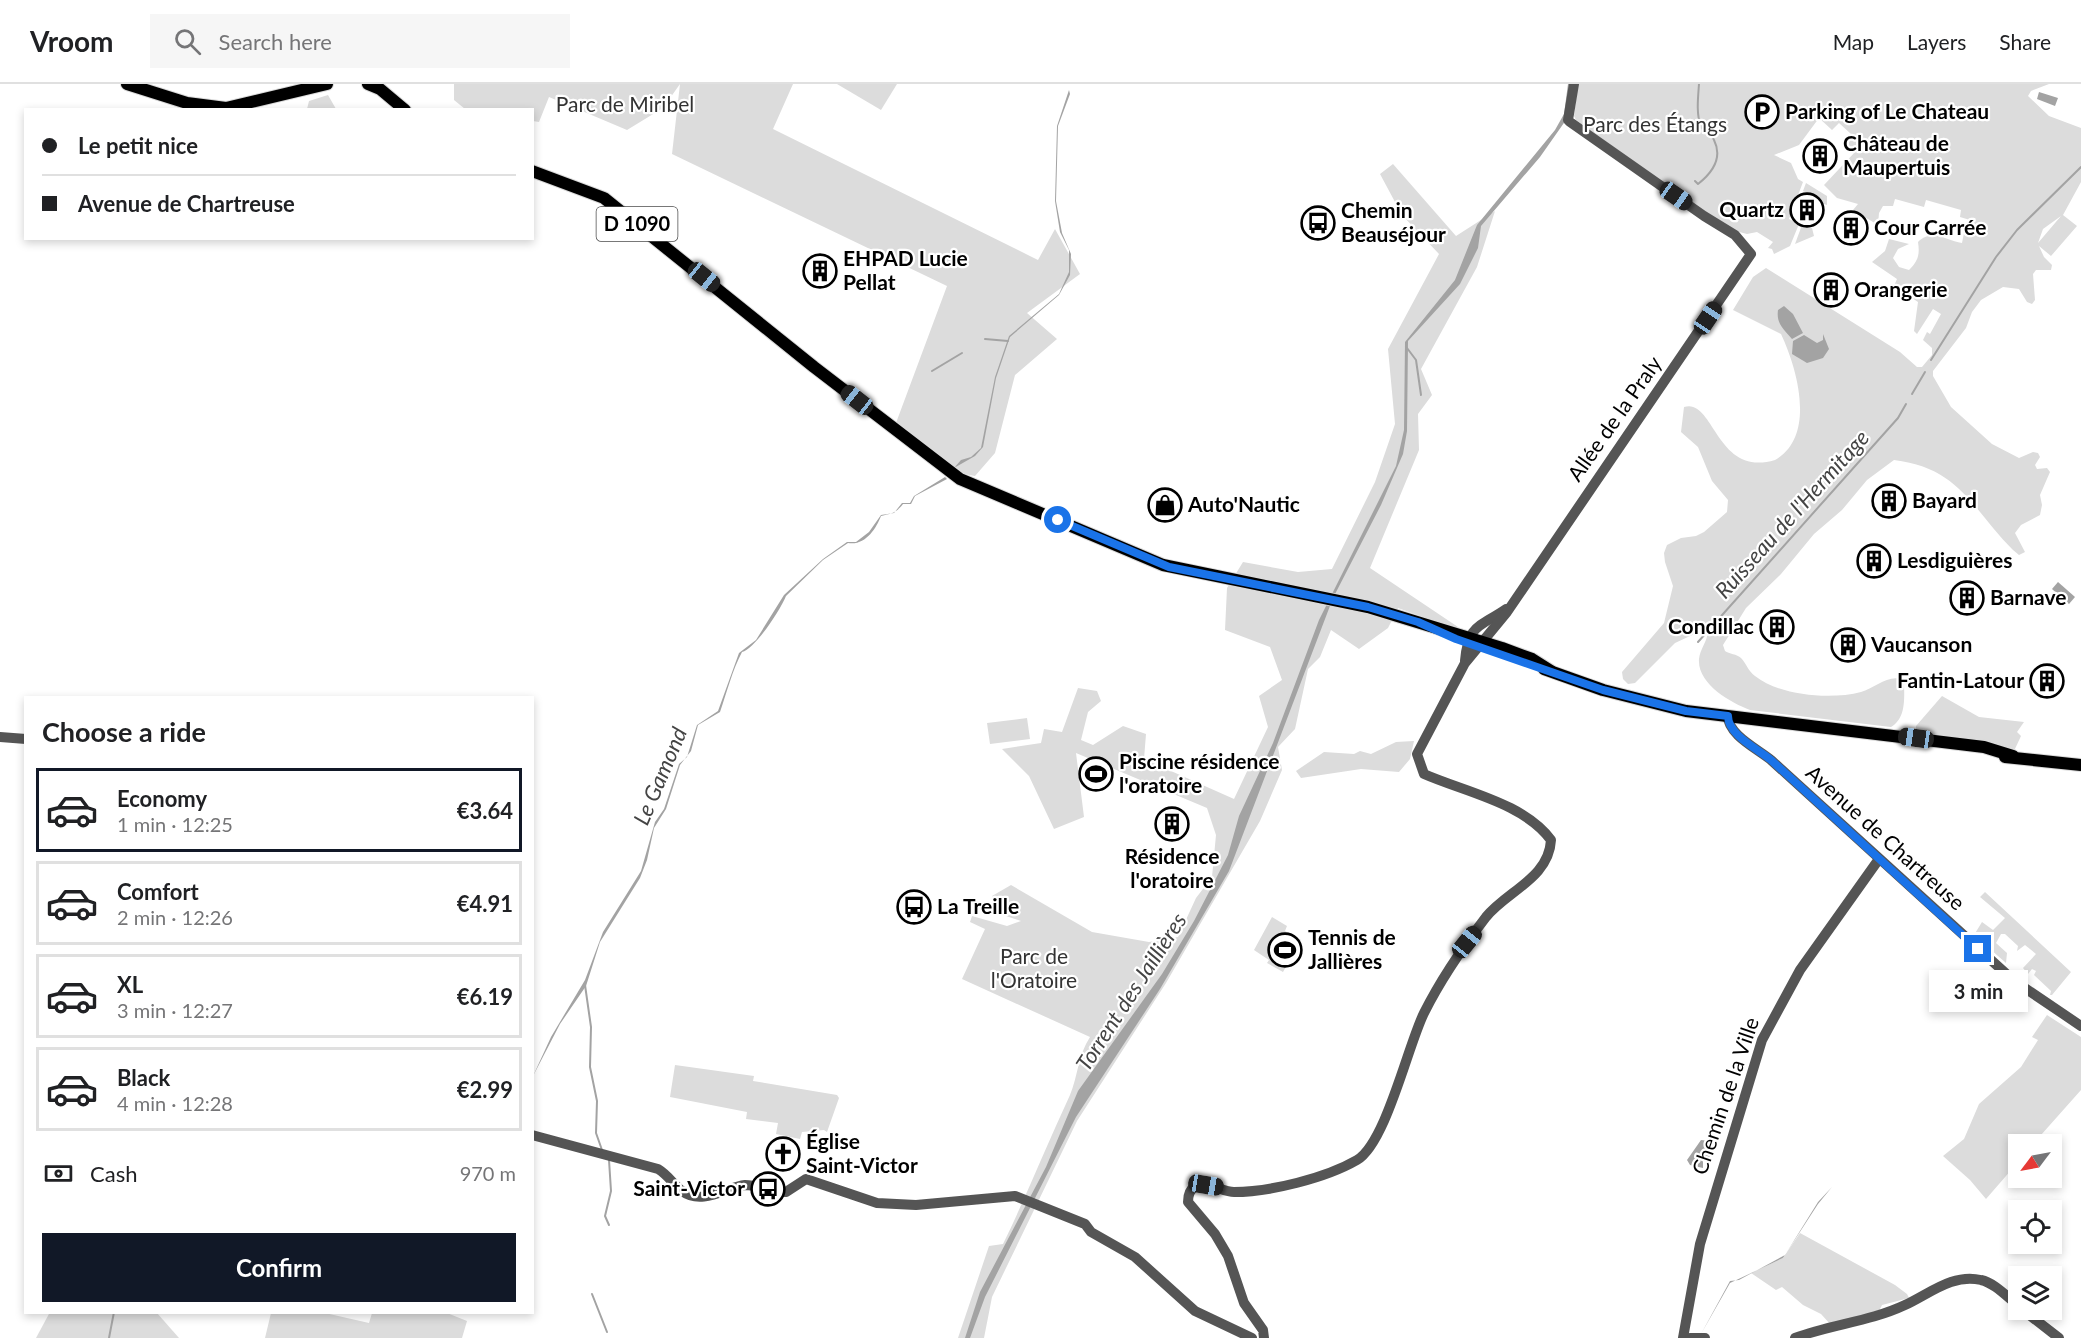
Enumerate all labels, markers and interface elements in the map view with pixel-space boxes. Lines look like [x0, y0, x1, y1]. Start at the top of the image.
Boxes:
search box [150, 14, 570, 68]
text: Vroom [30, 24, 114, 58]
icon: search [171, 25, 204, 58]
text: Search here [219, 28, 332, 55]
text: Map [1833, 29, 1874, 54]
text: Layers [1907, 29, 1966, 54]
text: Share [1999, 29, 2051, 54]
park label: Parc de Miribel [556, 91, 694, 116]
parking icon: Parking of Le Chateau [1744, 94, 1780, 130]
place label: Parking of Le Chateau [1785, 98, 1989, 123]
park label: Parc des Étangs [1583, 111, 1727, 136]
place label: Château de Maupertuis [1843, 130, 1950, 179]
text: Le petit nice [78, 132, 198, 159]
building icon: Château de Maupertuis [1802, 138, 1838, 174]
car [1656, 178, 1696, 214]
text: Avenue de Chartreuse [78, 190, 295, 217]
building icon: Quartz [1789, 192, 1825, 228]
place label: Quartz [1719, 196, 1784, 221]
place label: Chemin Beauséjour [1341, 197, 1446, 246]
bus stop icon: Chemin Beauséjour [1300, 205, 1336, 241]
road number: D 1090 [596, 207, 678, 241]
building icon: Cour Carrée [1833, 210, 1869, 246]
place label: Cour Carrée [1874, 214, 1986, 239]
place label: EHPAD Lucie Pellat [843, 245, 968, 294]
building icon: EHPAD Lucie Pellat [802, 253, 838, 289]
car [684, 259, 724, 295]
building icon: Orangerie [1813, 272, 1849, 308]
place label: Orangerie [1854, 276, 1947, 301]
car [1690, 298, 1726, 338]
street label: Allée de la Praly [1561, 351, 1666, 485]
car [837, 382, 877, 418]
water label: Ruisseau de l'Hermitage [1709, 424, 1874, 603]
building icon: Bayard [1871, 483, 1907, 519]
shop icon: Auto'Nautic [1147, 487, 1183, 523]
place label: Bayard [1912, 487, 1977, 512]
place label: Auto'Nautic [1187, 491, 1300, 516]
route start [1044, 506, 1071, 533]
building icon: Lesdiguières [1856, 543, 1892, 579]
place label: Lesdiguières [1897, 547, 2013, 572]
building icon: Barnave [1949, 580, 1985, 616]
place label: Barnave [1990, 584, 2066, 609]
building icon: Condillac [1759, 609, 1795, 645]
place label: Condillac [1668, 613, 1754, 638]
building icon: Vaucanson [1830, 627, 1866, 663]
place label: Vaucanson [1870, 631, 1972, 656]
building icon: Fantin-Latour [2029, 663, 2065, 699]
place label: Fantin-Latour [1897, 667, 2024, 692]
text: Choose a ride [42, 715, 206, 748]
water label: Le Gamond [627, 723, 692, 829]
car [1897, 727, 1935, 749]
place label: Piscine résidence l'oratoire [1119, 748, 1280, 797]
sports icon: Piscine résidence l'oratoire [1078, 756, 1114, 792]
street label: Avenue de Chartreuse [1802, 759, 1970, 915]
icon: car [45, 783, 99, 837]
text: Economy [117, 785, 207, 812]
text: €3.64 [457, 797, 513, 824]
building icon: Résidence l'oratoire [1154, 806, 1190, 842]
text: 1 min · 12:25 [117, 812, 233, 836]
place label: Résidence l'oratoire [1125, 843, 1219, 892]
icon: car [45, 876, 99, 930]
text: Comfort [117, 878, 199, 905]
bus stop icon: La Treille [896, 889, 932, 925]
text: €4.91 [457, 890, 513, 917]
place label: La Treille [937, 893, 1019, 918]
text: 2 min · 12:26 [117, 905, 233, 929]
water label: Torrent des Jaillières [1069, 908, 1192, 1076]
car [1449, 922, 1485, 962]
place label: Tennis de Jallières [1308, 924, 1396, 973]
sports icon: Tennis de Jallières [1267, 932, 1303, 968]
route end [1964, 935, 1991, 962]
park label: Parc de l'Oratoire [991, 943, 1077, 992]
icon: car [45, 969, 99, 1023]
callout: 3 min [1928, 970, 2028, 1012]
text: XL [117, 971, 143, 998]
text: 3 min [1954, 979, 2003, 1003]
text: €6.19 [457, 983, 513, 1010]
text: 3 min · 12:27 [117, 998, 233, 1022]
street label: Chemin de la Ville [1686, 1014, 1763, 1177]
icon: car [45, 1062, 99, 1116]
text: Black [117, 1064, 170, 1091]
text: €2.99 [457, 1076, 513, 1103]
text: 4 min · 12:28 [117, 1091, 233, 1115]
place label: Église Saint-Victor [806, 1128, 918, 1177]
north arrow [2008, 1134, 2062, 1188]
map controls [2008, 1134, 2062, 1320]
church icon: Église Saint-Victor [765, 1136, 801, 1172]
icon: cash [42, 1157, 75, 1190]
text: Cash [90, 1160, 137, 1187]
text: 970 m [460, 1161, 516, 1185]
bus stop icon: Saint-Victor [750, 1171, 786, 1207]
car [1187, 1173, 1225, 1197]
place label: Saint-Victor [633, 1175, 745, 1200]
button: locate [2008, 1200, 2062, 1254]
button: Confirm [42, 1233, 516, 1302]
button: layers [2008, 1266, 2062, 1320]

